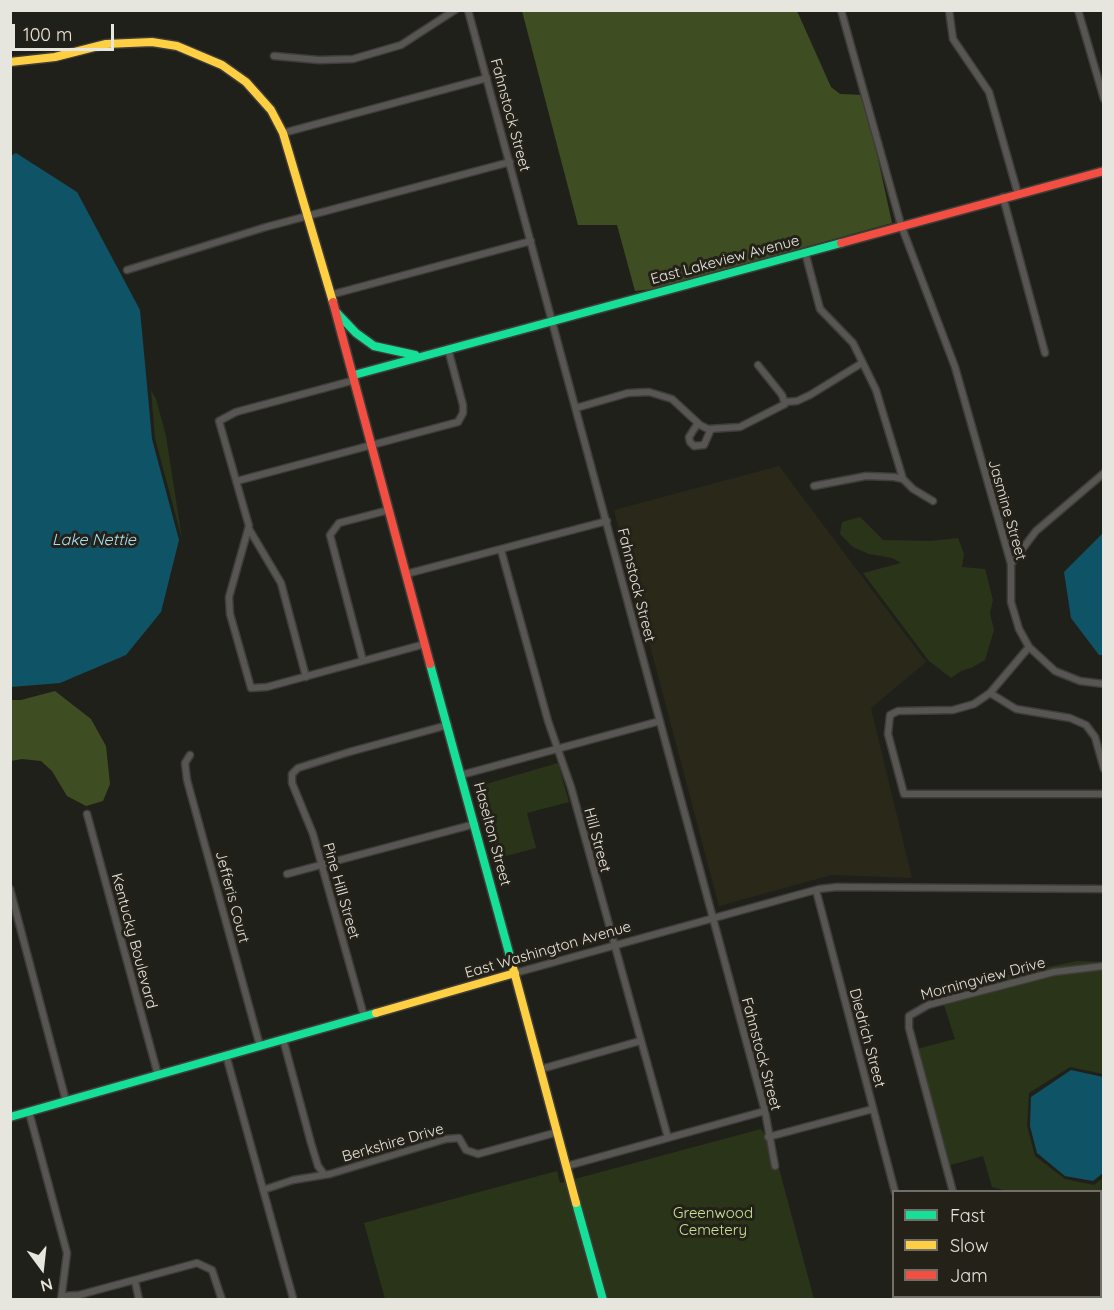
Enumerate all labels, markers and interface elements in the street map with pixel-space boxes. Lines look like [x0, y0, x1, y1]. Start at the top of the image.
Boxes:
scale bar [15, 12, 117, 50]
text: 100 m [23, 23, 72, 46]
street label: Fahnstock Street [486, 56, 534, 174]
street label: East Lakeview Avenue [649, 231, 801, 289]
street label: Jasmine Street [984, 458, 1030, 562]
street label: Fahnstock Street [613, 526, 659, 644]
water label: Lake Nettie [52, 530, 136, 550]
street label: Haselton Street [470, 780, 514, 888]
street label: Hill Street [580, 806, 614, 874]
street label: Pine Hill Street [319, 841, 363, 941]
street label: Jefferis Court [211, 849, 253, 945]
street label: Kentucky Boulevard [107, 871, 161, 1011]
street label: East Washington Avenue [463, 918, 633, 982]
street label: Morningview Drive [919, 954, 1047, 1004]
street label: Diedrich Street [845, 986, 889, 1090]
street label: Fahnstock Street [737, 995, 785, 1113]
street label: Berkshire Drive [340, 1120, 446, 1166]
legend [892, 1190, 1102, 1298]
park label: Greenwood Cemetery [673, 1204, 753, 1239]
text: Fast [950, 1204, 985, 1227]
text: Slow [950, 1234, 988, 1257]
north arrow [12, 1238, 72, 1298]
text: Jam [950, 1264, 988, 1287]
text: N [38, 1274, 55, 1297]

